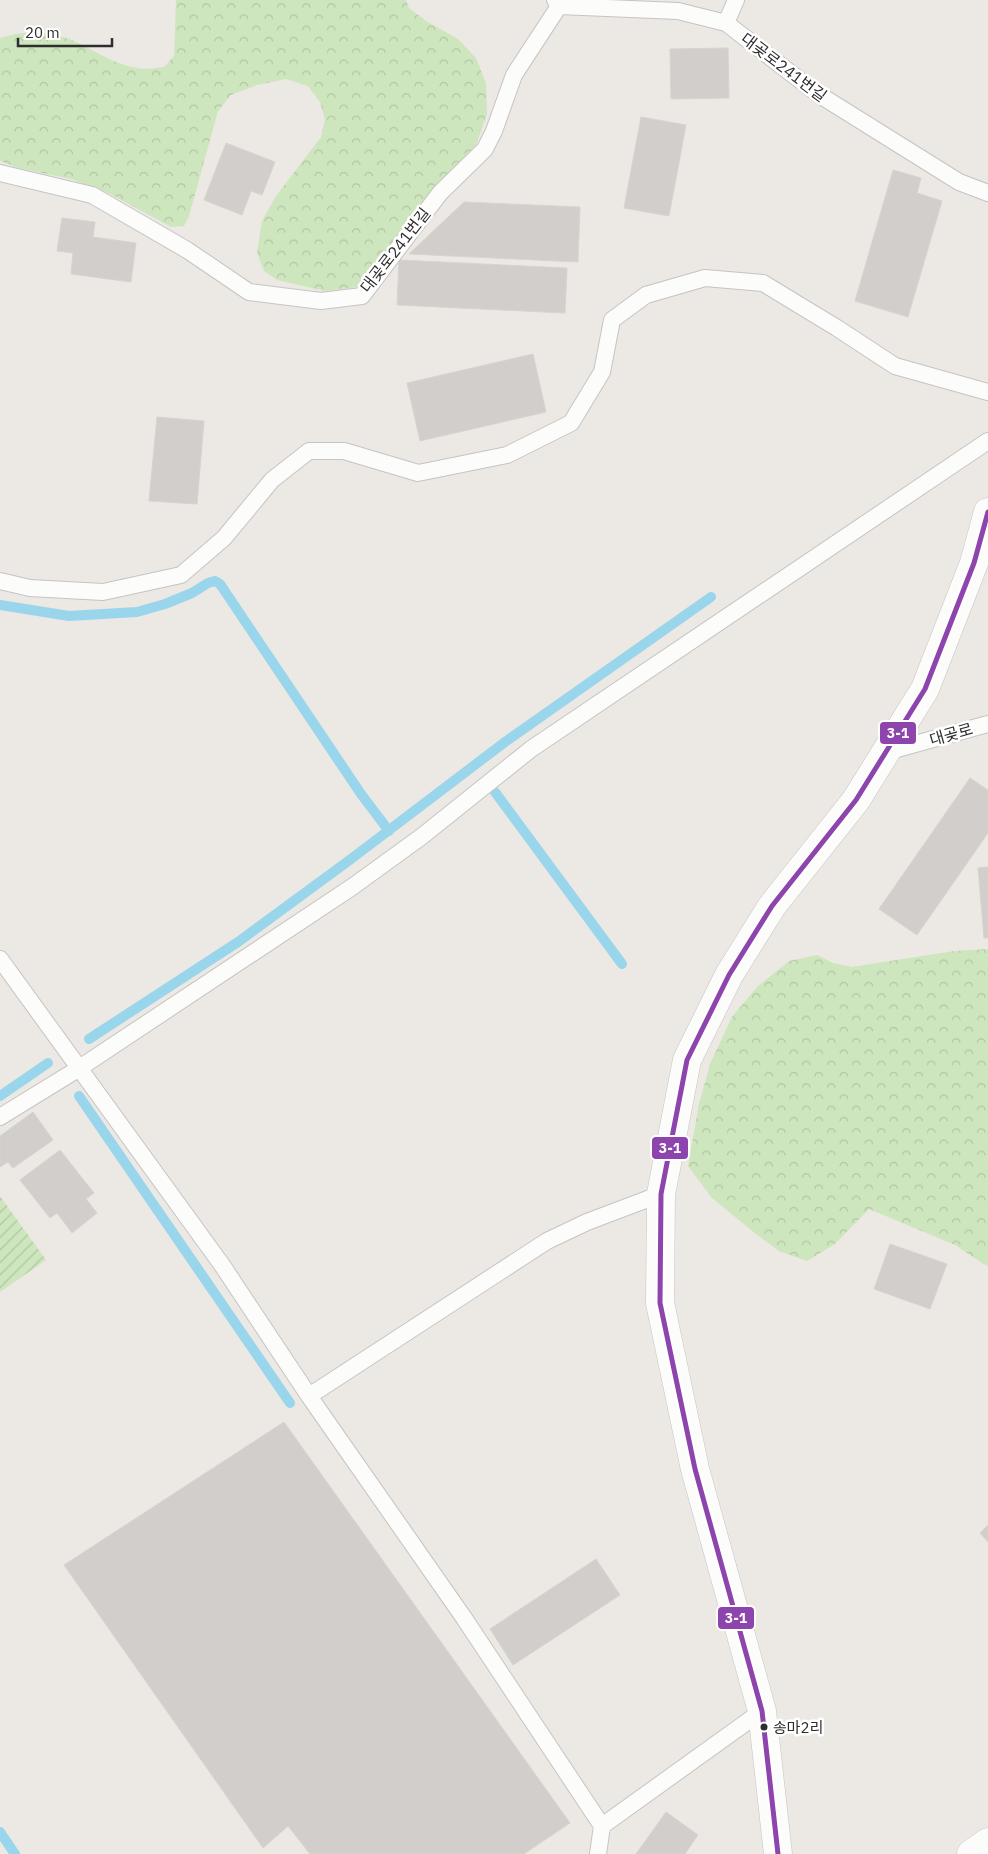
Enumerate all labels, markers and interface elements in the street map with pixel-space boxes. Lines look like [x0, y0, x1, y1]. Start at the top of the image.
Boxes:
scale bar [18, 15, 111, 47]
text: 20 m [25, 23, 60, 42]
street label: 대곶로241번길 [737, 28, 831, 106]
street label: 대곶로241번길 [356, 203, 434, 297]
street label: 대곶로 [927, 718, 975, 750]
line badge: 3-1 [879, 721, 917, 745]
text: 3-1 [887, 724, 910, 742]
line badge: 3-1 [651, 1136, 689, 1160]
text: 3-1 [659, 1139, 682, 1157]
line badge: 3-1 [717, 1606, 755, 1630]
text: 3-1 [725, 1609, 748, 1627]
place label: 송마2리 [773, 1718, 823, 1737]
marker: 송마2리 [759, 1722, 769, 1732]

